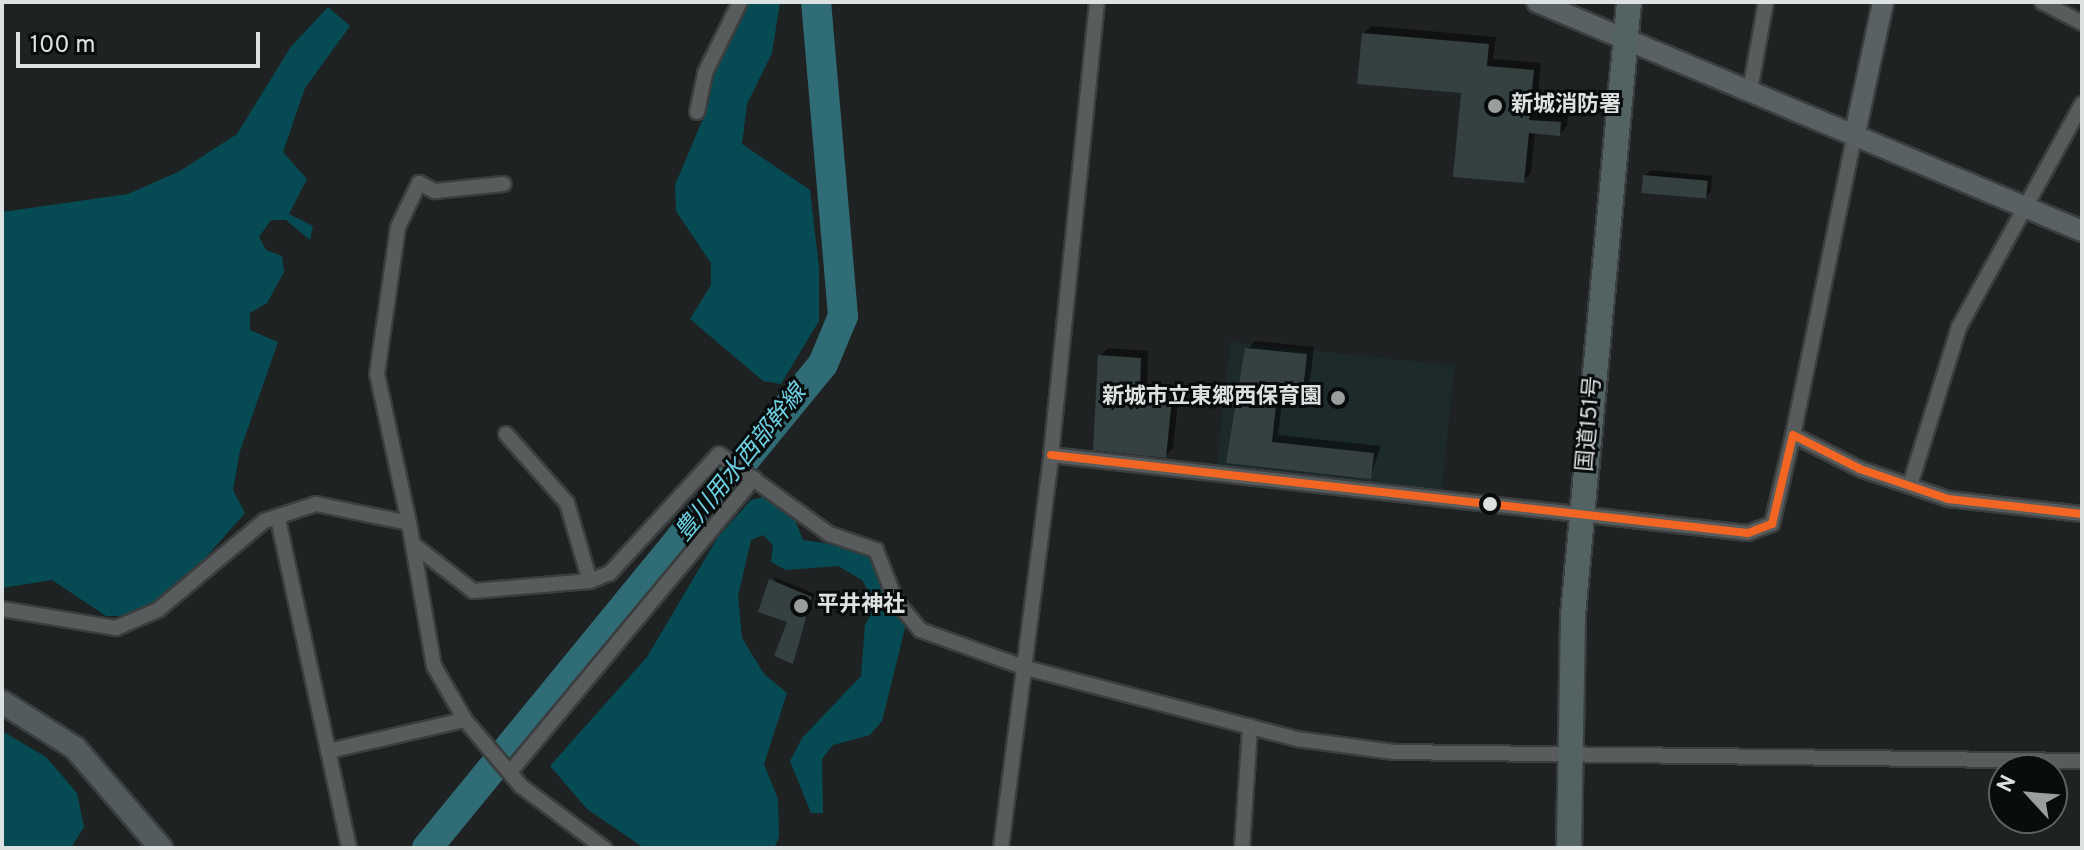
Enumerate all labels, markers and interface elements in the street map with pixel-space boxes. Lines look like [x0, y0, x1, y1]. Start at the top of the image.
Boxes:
scale bar [20, 16, 264, 66]
text: 100 m [30, 31, 96, 61]
place label: 新城消防署 [1511, 93, 1621, 119]
marker: 新城消防署 [1486, 97, 1504, 115]
street label: 国道151号 [1573, 375, 1607, 473]
water label: 豊川用水西部幹線 [670, 380, 814, 548]
place label: 新城市立東郷西保育園 [1102, 385, 1322, 411]
marker: 新城市立東郷西保育園 [1329, 389, 1347, 407]
unlabelled marker [1482, 496, 1498, 512]
place label: 平井神社 [817, 593, 905, 619]
marker: 平井神社 [792, 597, 810, 615]
north arrow [1988, 754, 2068, 834]
text: N [1992, 771, 2023, 797]

